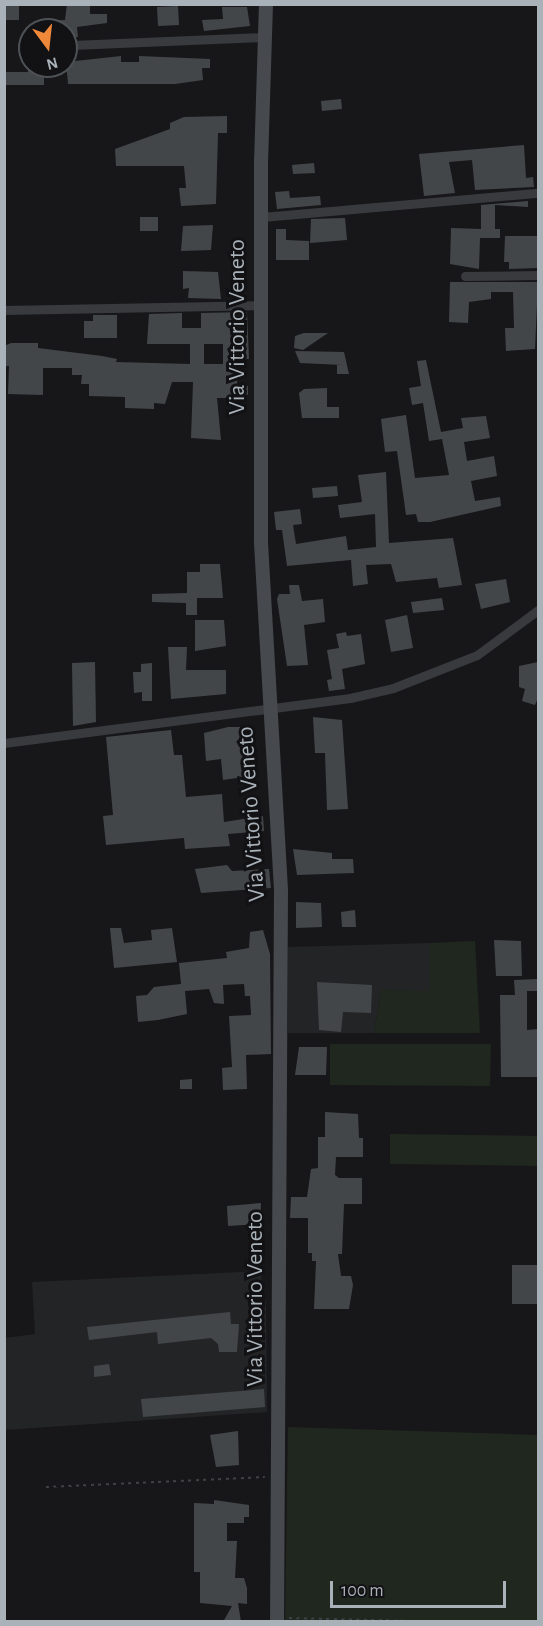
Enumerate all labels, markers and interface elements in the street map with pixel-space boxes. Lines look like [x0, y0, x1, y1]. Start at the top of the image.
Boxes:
north arrow [18, 18, 78, 78]
text: N [45, 54, 60, 73]
street label: Via Vittorio Veneto [224, 239, 252, 415]
street label: Via Vittorio Veneto [232, 725, 272, 903]
street label: Via Vittorio Veneto [242, 1211, 270, 1387]
scale bar [333, 1569, 508, 1607]
text: 100 m [341, 1582, 384, 1600]

